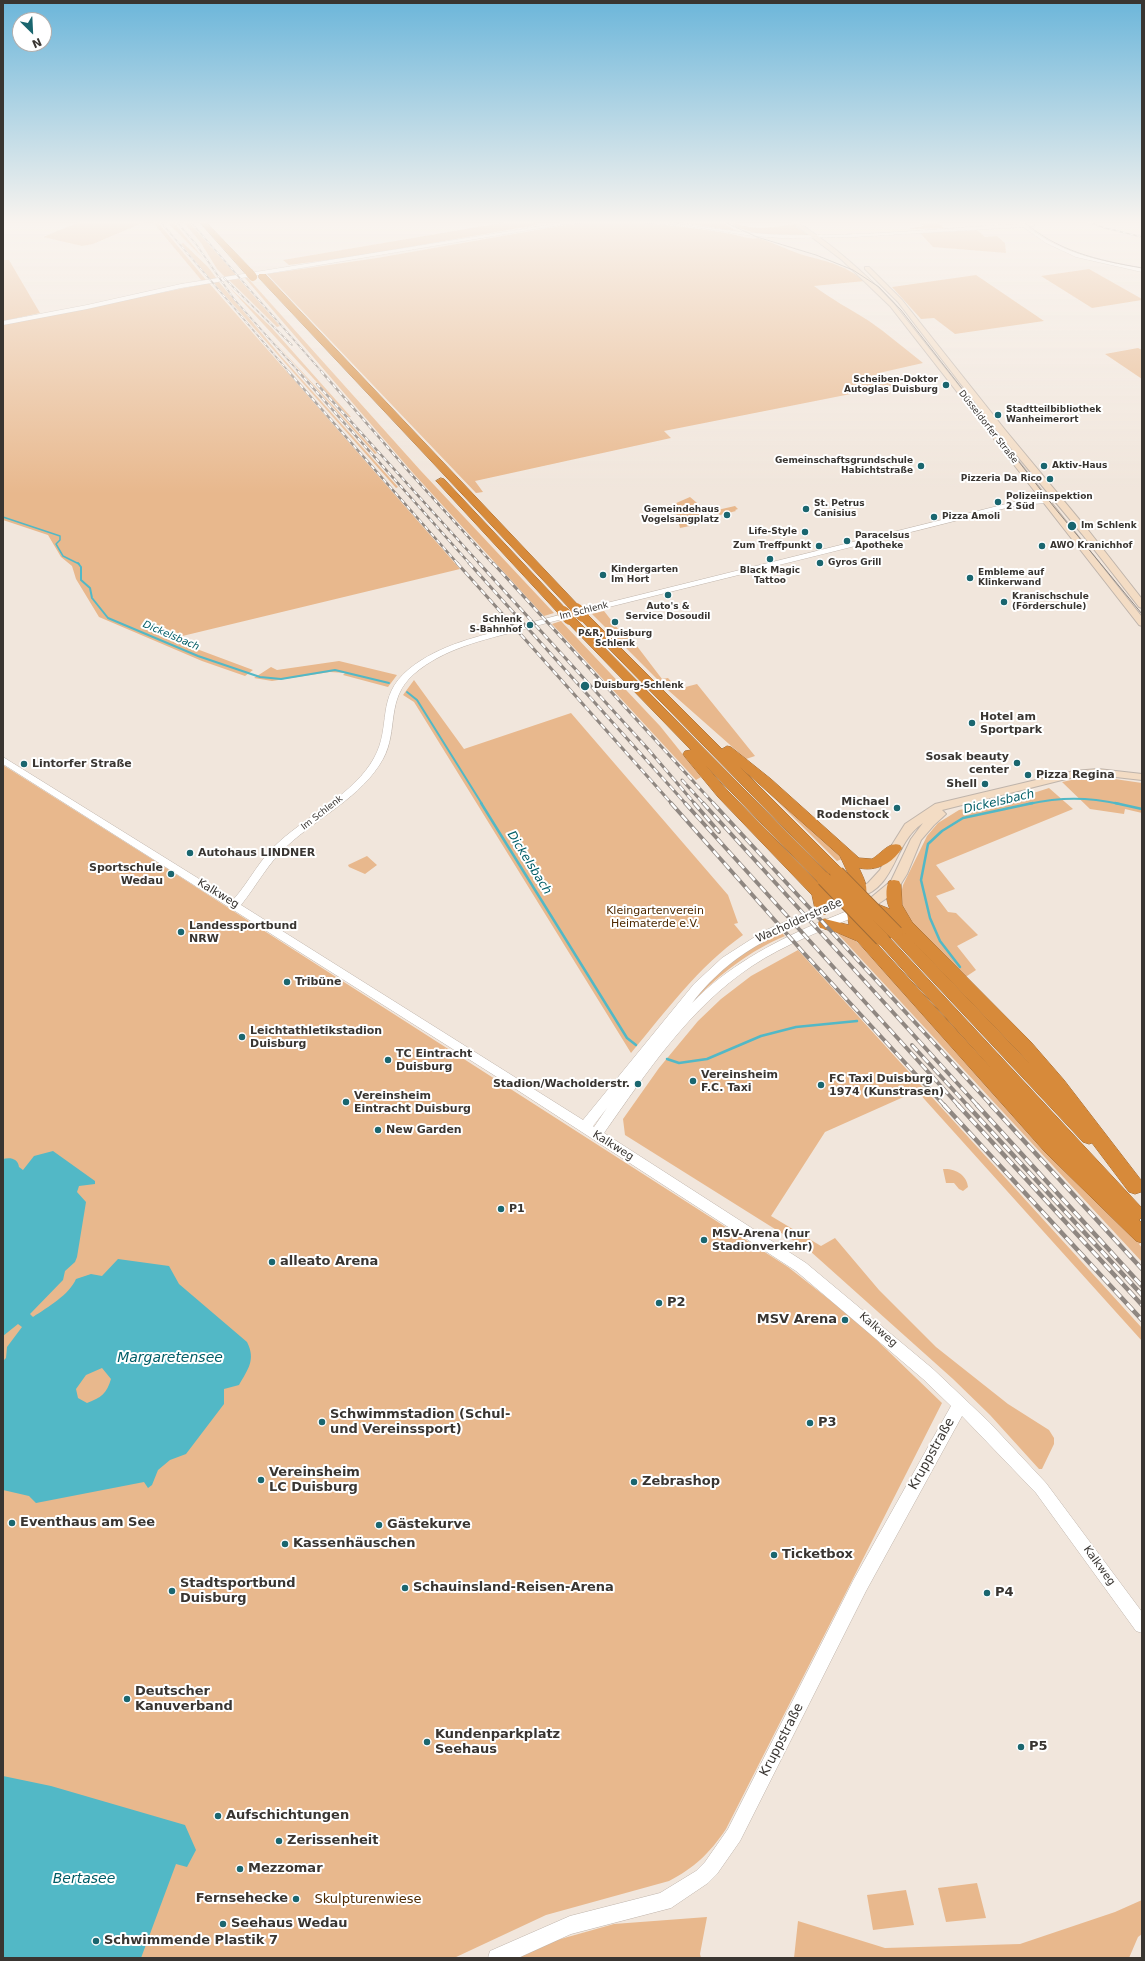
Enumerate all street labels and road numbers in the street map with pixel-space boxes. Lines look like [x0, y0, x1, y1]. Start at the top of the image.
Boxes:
street label: Düsseldorfer Straße [956, 388, 1020, 466]
street label: Im Schlenk [559, 600, 609, 622]
street label: Im Schlenk [299, 793, 345, 833]
street label: Kalkweg [195, 877, 241, 911]
street label: Wacholderstraße [754, 896, 844, 946]
street label: Kalkweg [590, 1128, 636, 1164]
street label: Kalkweg [856, 1310, 900, 1350]
street label: Kruppstraße [906, 1415, 958, 1493]
street label: Kalkweg [1080, 1544, 1118, 1588]
street label: Kruppstraße [757, 1701, 807, 1779]

